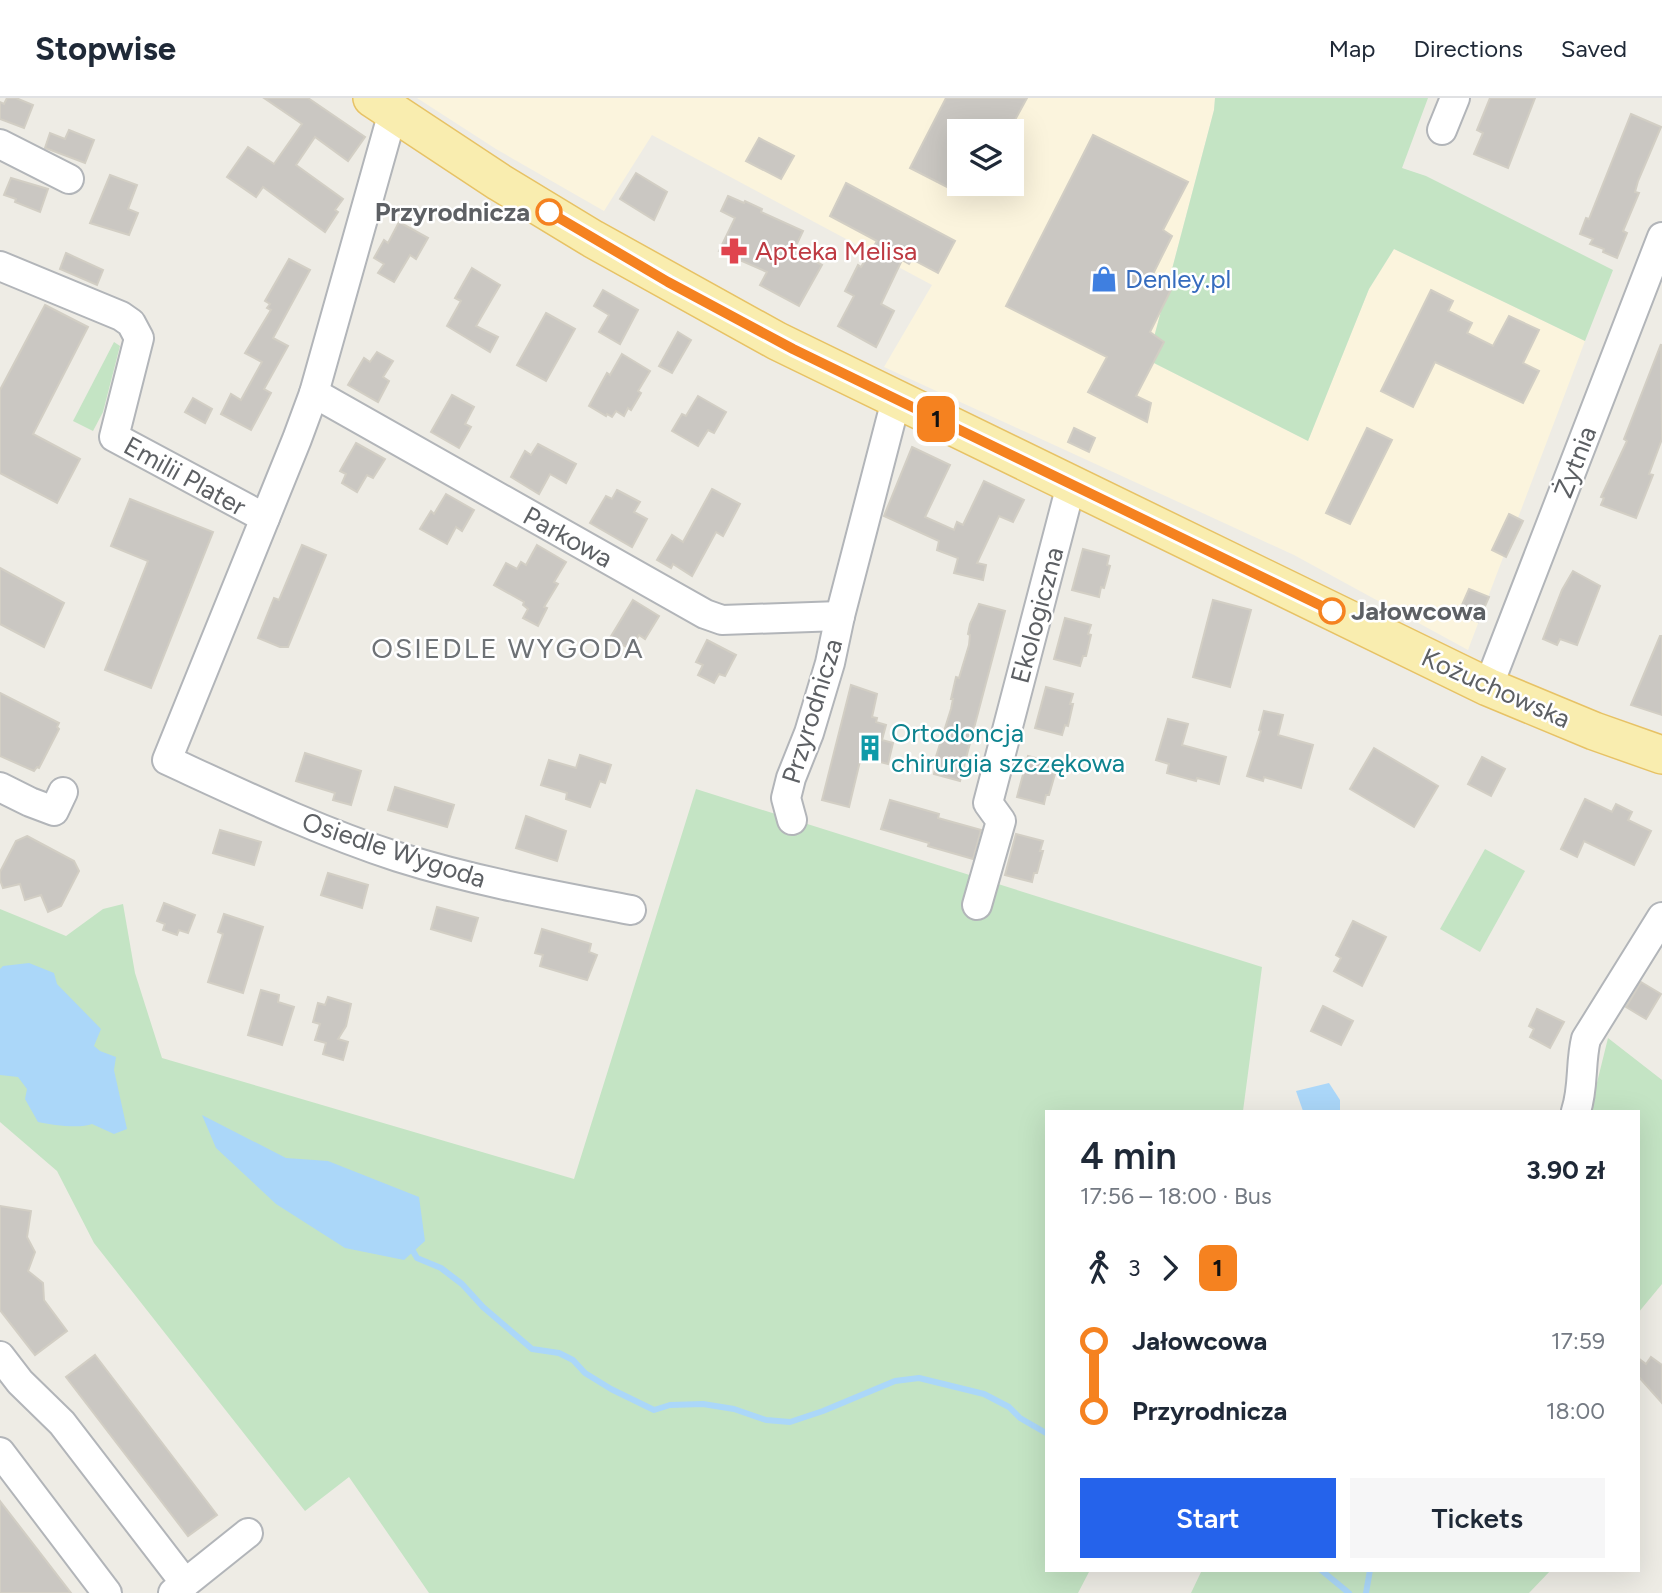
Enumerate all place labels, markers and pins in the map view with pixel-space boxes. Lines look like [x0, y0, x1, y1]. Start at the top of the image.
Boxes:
place label: Przyrodnicza [375, 196, 530, 228]
marker: Przyrodnicza [536, 199, 562, 225]
place label: Apteka Melisa [755, 235, 917, 267]
pharmacy icon: Apteka Melisa [719, 236, 749, 266]
place label: Denley.pl [1125, 263, 1231, 295]
shop icon: Denley.pl [1089, 264, 1119, 294]
place label: Jałowcowa [1351, 595, 1486, 627]
marker: Jałowcowa [1319, 598, 1345, 624]
place label: Ortodoncja chirurgia szczękowa [891, 717, 1125, 779]
building icon: Ortodoncja chirurgia szczękowa [855, 733, 885, 763]

